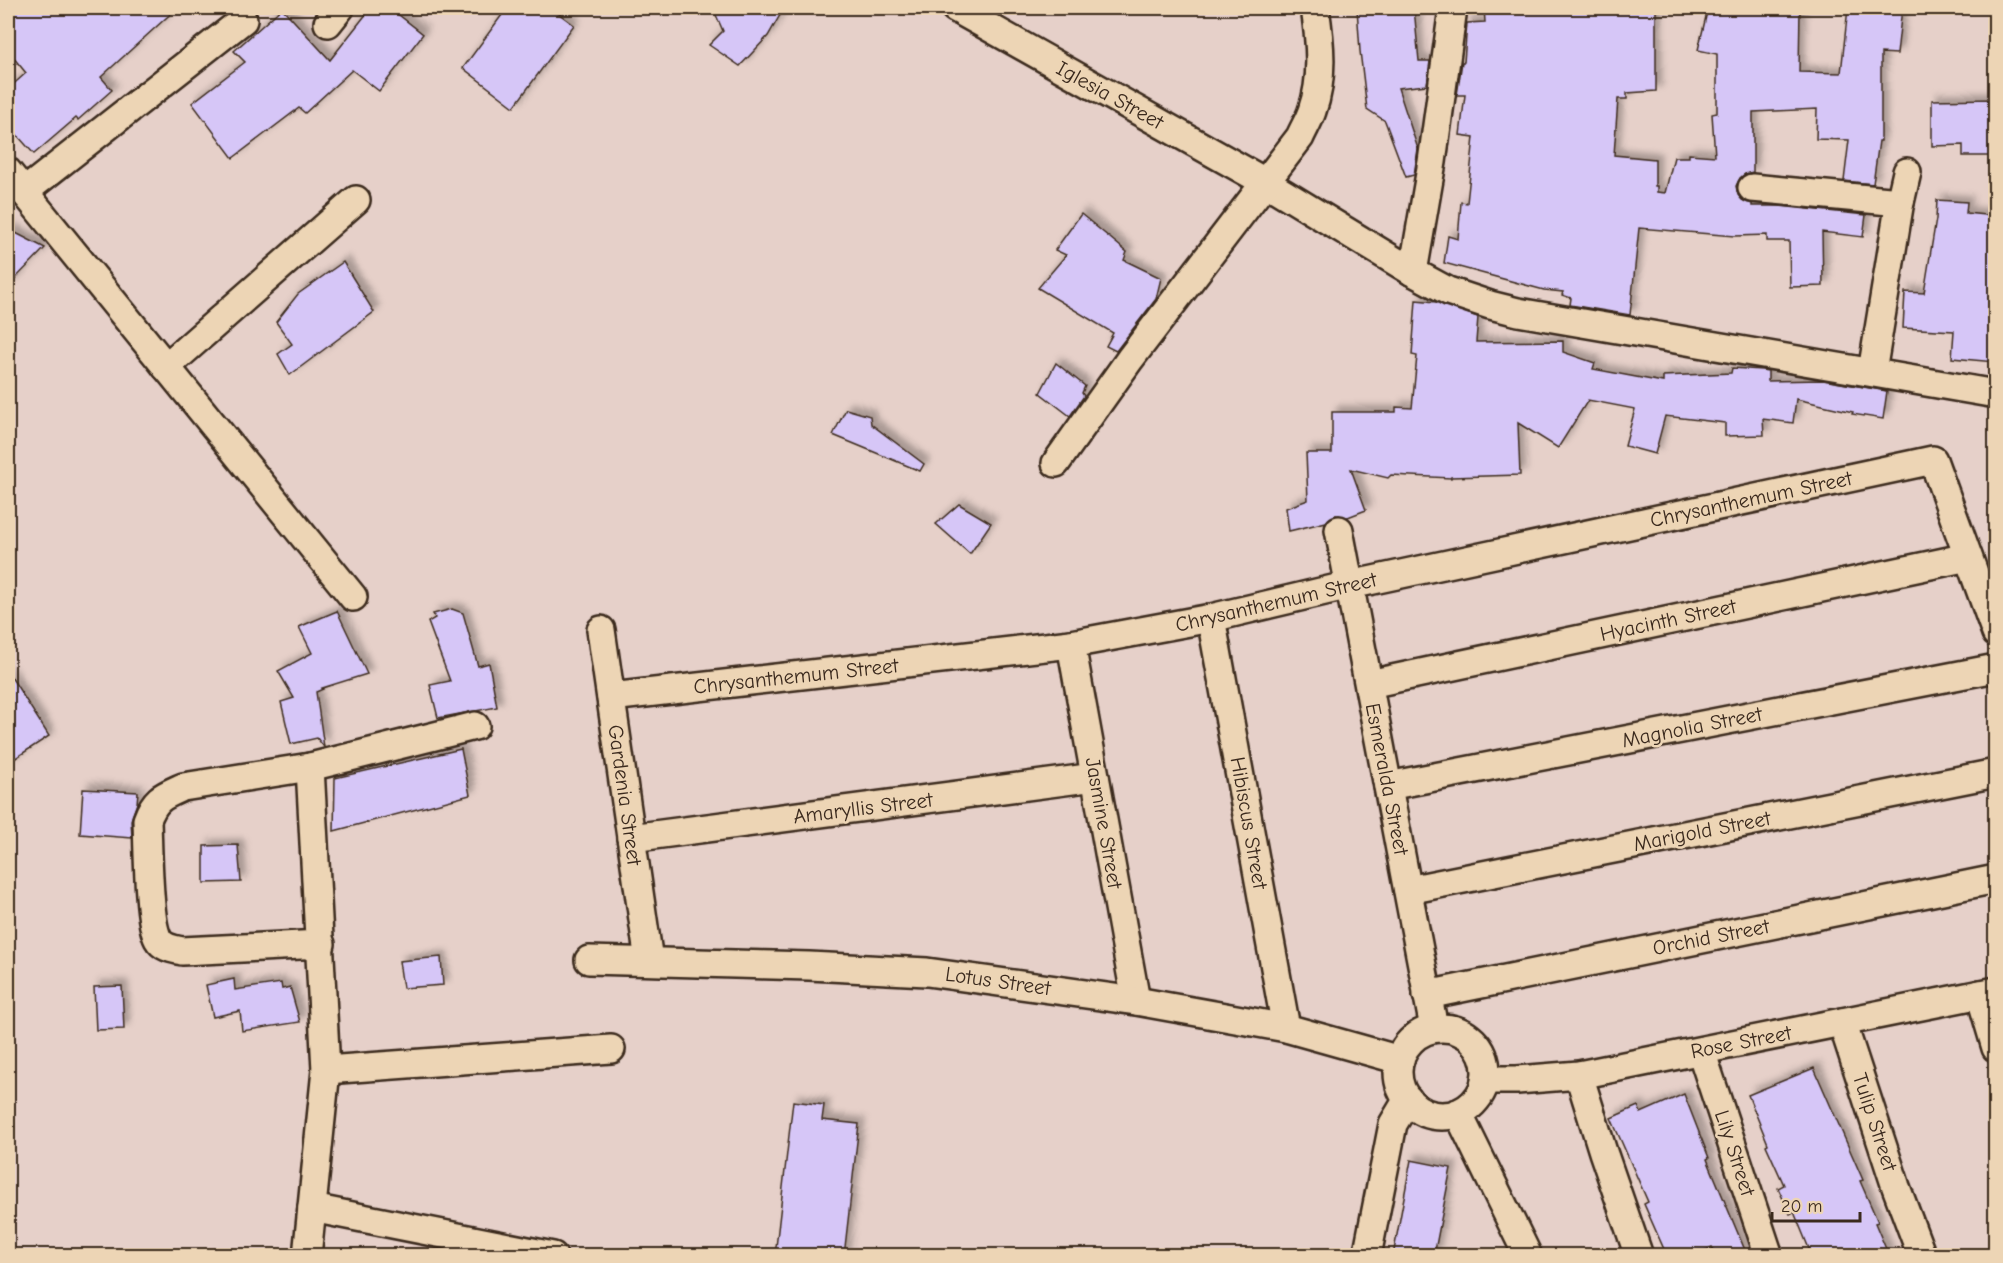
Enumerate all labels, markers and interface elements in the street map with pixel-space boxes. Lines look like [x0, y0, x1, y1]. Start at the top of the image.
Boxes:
street label: Iglesia Street [1052, 56, 1168, 135]
street label: Chrysanthemum Street [1648, 466, 1855, 532]
street label: Chrysanthemum Street [1173, 567, 1380, 637]
street label: Hyacinth Street [1598, 594, 1739, 646]
street label: Chrysanthemum Street [692, 653, 901, 699]
street label: Esmeralda Street [1361, 701, 1414, 858]
street label: Magnolia Street [1620, 701, 1765, 752]
street label: Gardenia Street [603, 723, 647, 868]
street label: Jasmine Street [1081, 755, 1128, 892]
street label: Hibiscus Street [1226, 755, 1273, 892]
street label: Amaryllis Street [792, 787, 935, 828]
street label: Marigold Street [1631, 806, 1774, 856]
street label: Orchid Street [1651, 914, 1772, 960]
street label: Lotus Street [944, 962, 1053, 1000]
street label: Rose Street [1689, 1020, 1794, 1064]
street label: Tulip Street [1848, 1070, 1902, 1175]
street label: Lily Street [1710, 1107, 1760, 1200]
scale bar [1772, 1185, 1860, 1223]
text: 20 m [1781, 1196, 1822, 1217]

